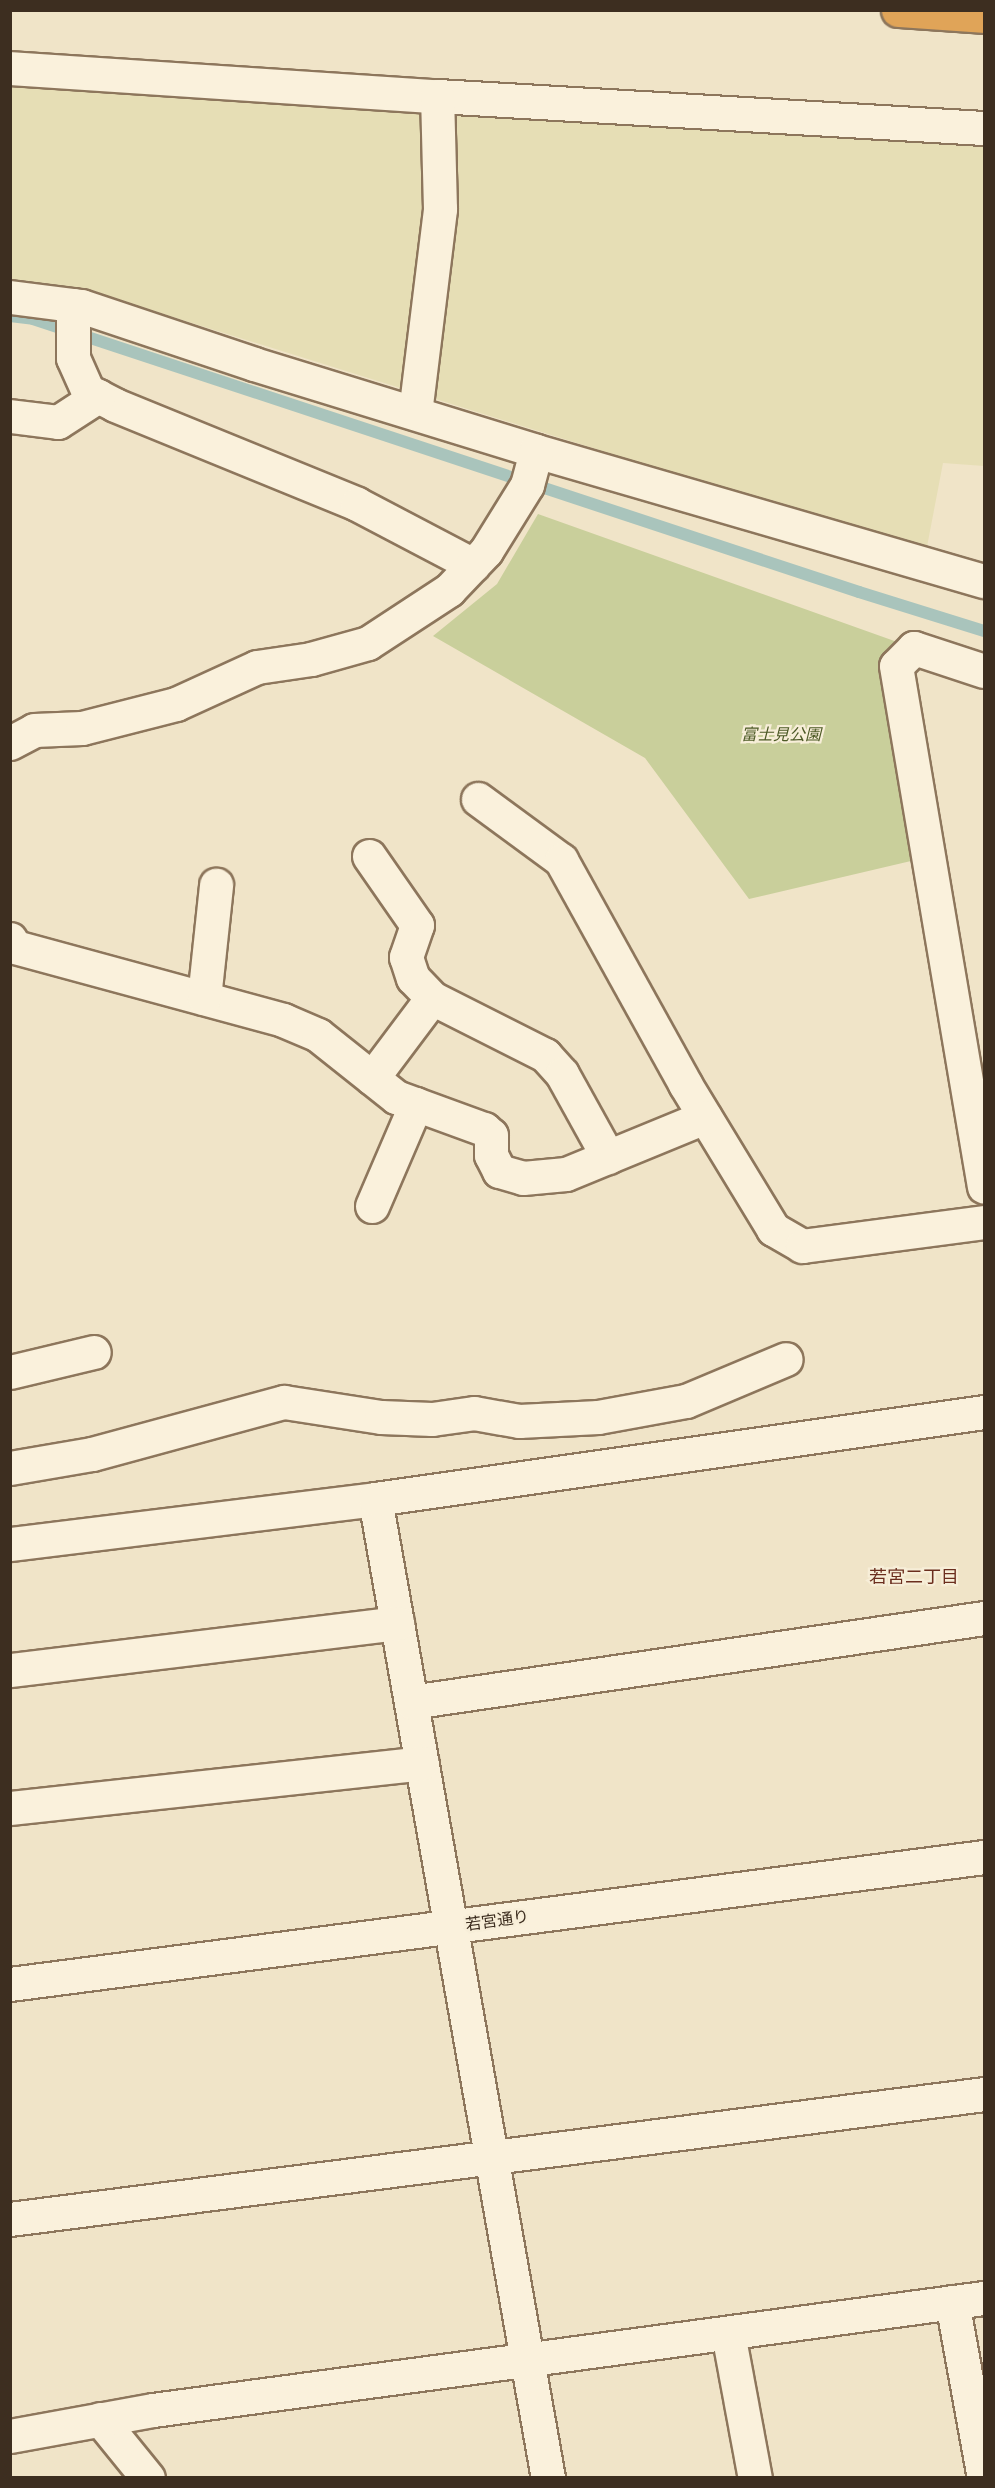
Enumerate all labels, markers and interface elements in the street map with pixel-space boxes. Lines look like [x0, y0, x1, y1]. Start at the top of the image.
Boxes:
park label: 富士見公園 [741, 723, 821, 743]
district label: 若宮二丁目 [869, 1565, 959, 1587]
street label: 若宮通り [464, 1905, 530, 1933]

